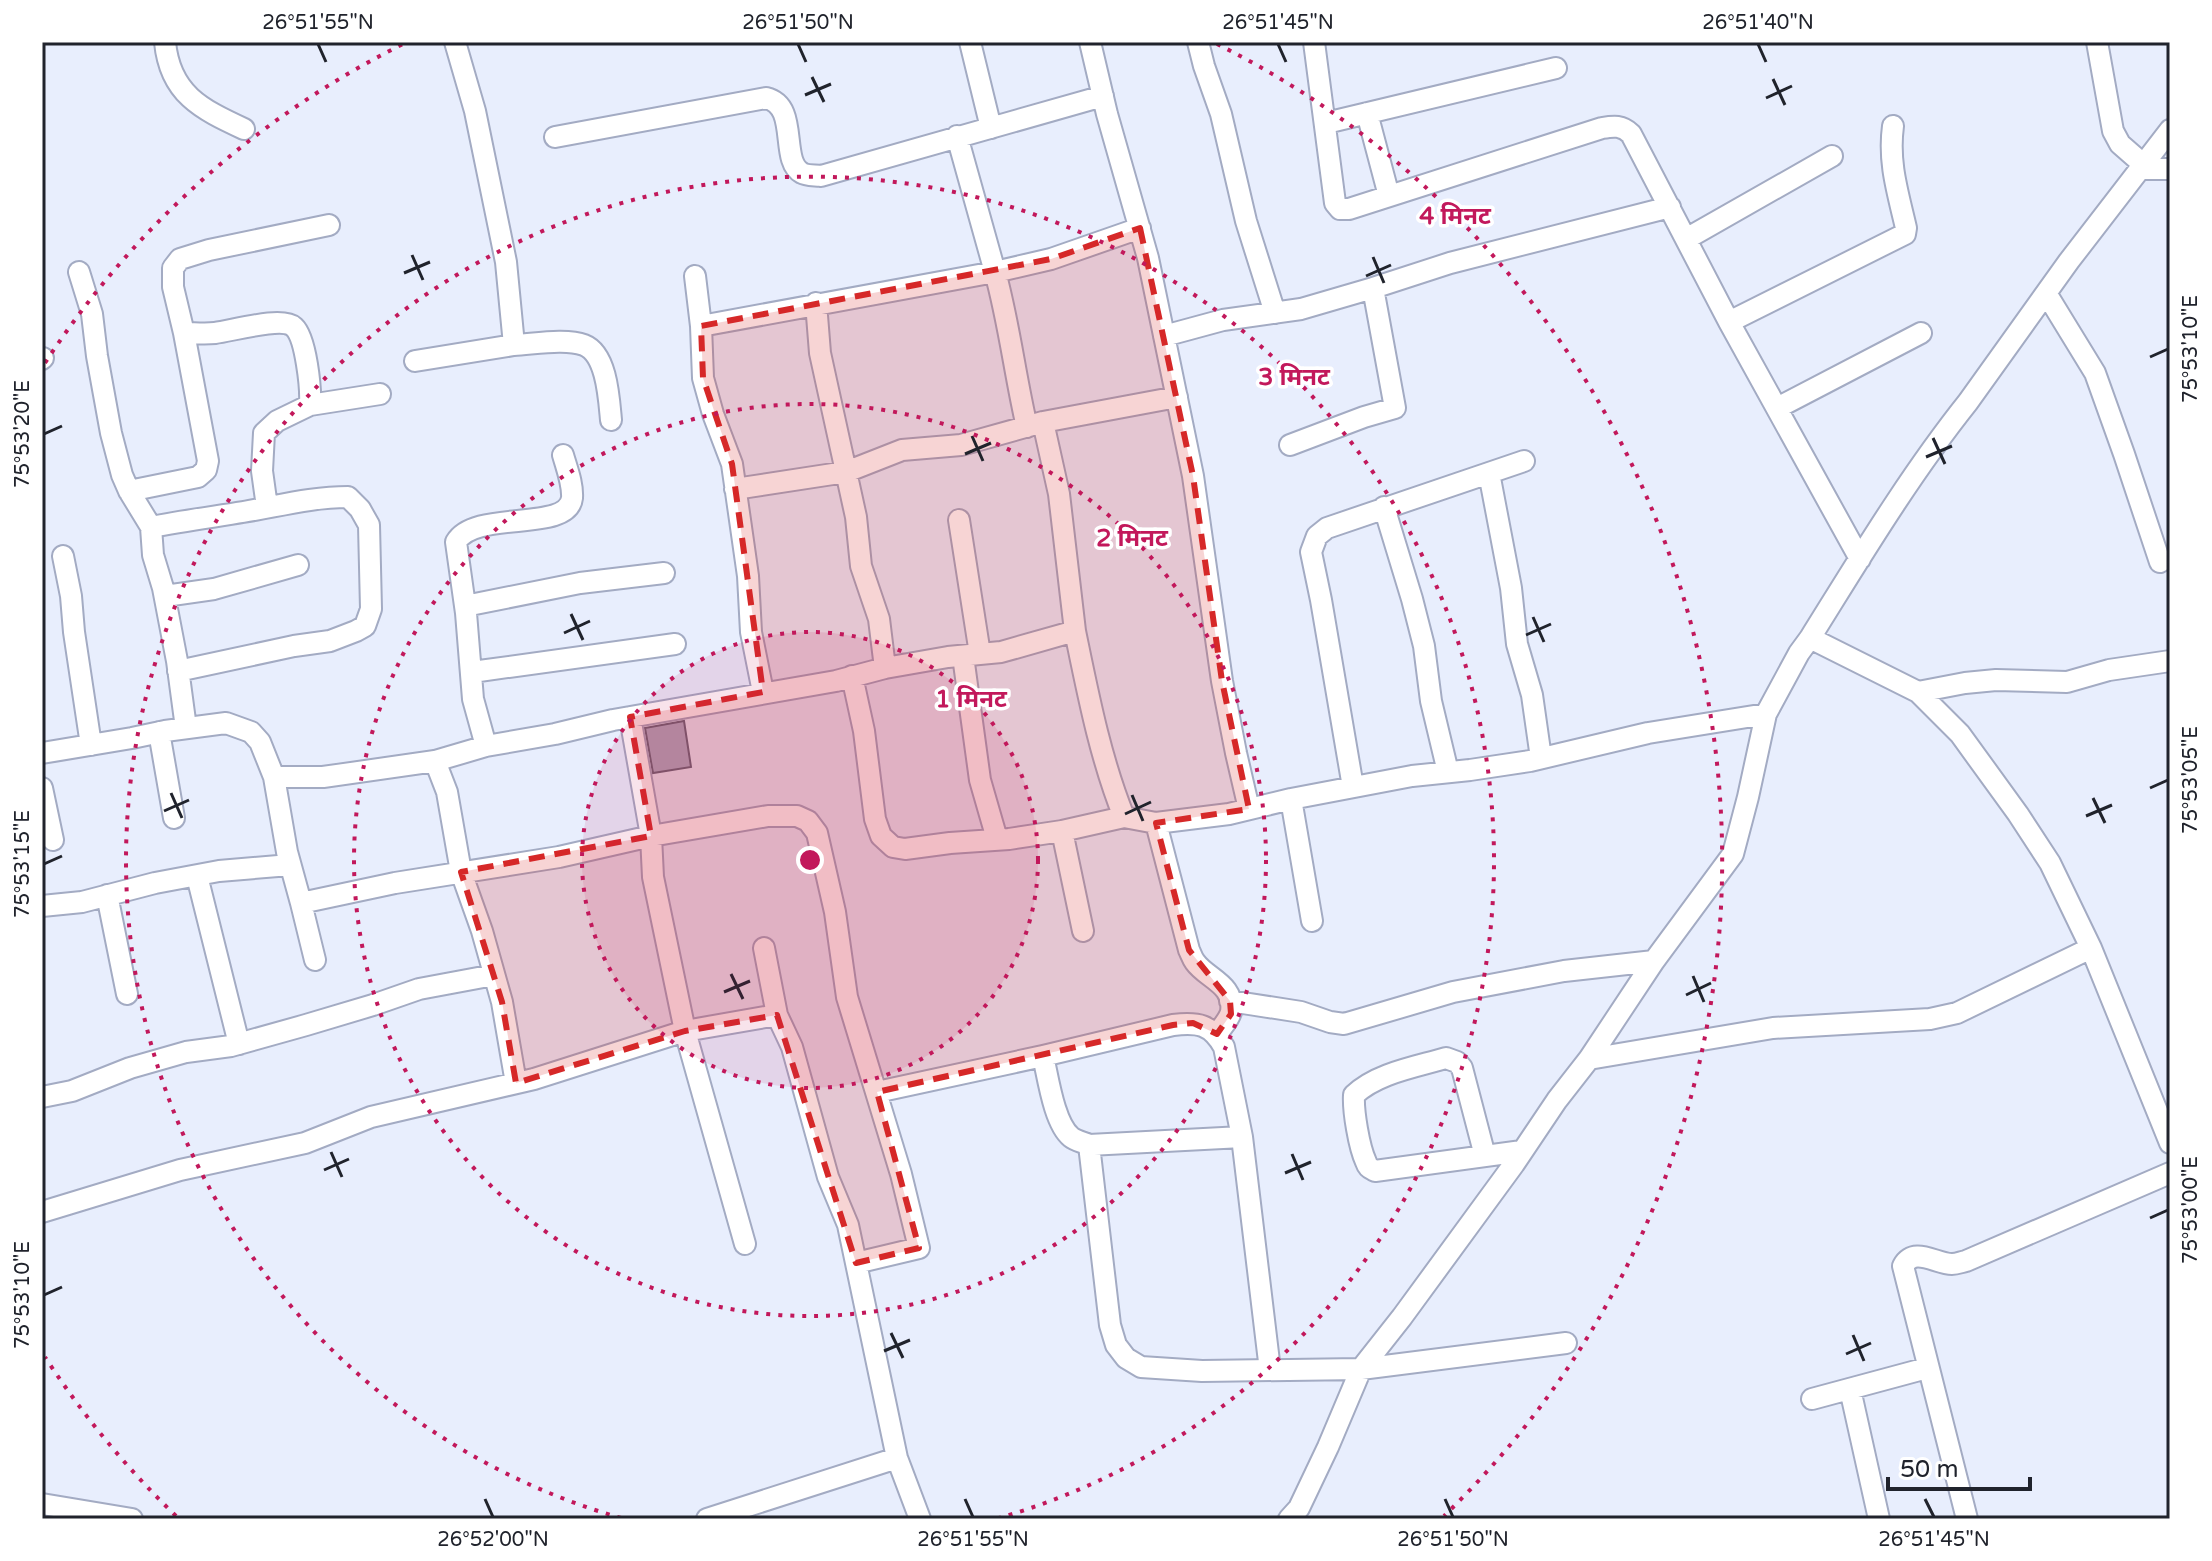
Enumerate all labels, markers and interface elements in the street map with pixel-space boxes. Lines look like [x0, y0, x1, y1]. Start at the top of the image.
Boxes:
text: 26°51'55"N [262, 11, 374, 35]
text: 26°51'50"N [742, 11, 854, 35]
text: 26°51'45"N [1222, 11, 1334, 35]
text: 26°51'40"N [1702, 11, 1814, 35]
text: 4 मिनट [1419, 202, 1492, 231]
text: 75°53'10"E [2179, 295, 2203, 403]
text: 3 मिनट [1258, 363, 1331, 392]
text: 75°53'20"E [11, 380, 35, 488]
text: 2 मिनट [1096, 524, 1169, 553]
text: 1 मिनट [935, 685, 1008, 714]
text: 75°53'05"E [2179, 726, 2203, 834]
text: 75°53'15"E [11, 810, 35, 918]
centre of rings [796, 846, 824, 874]
text: 75°53'00"E [2179, 1156, 2203, 1264]
text: 75°53'10"E [11, 1241, 35, 1349]
scale bar [1888, 1441, 2030, 1491]
text: 50 m [1900, 1455, 1958, 1484]
text: 26°52'00"N [437, 1528, 549, 1552]
text: 26°51'55"N [917, 1528, 1029, 1552]
text: 26°51'50"N [1397, 1528, 1509, 1552]
text: 26°51'45"N [1878, 1528, 1990, 1552]

